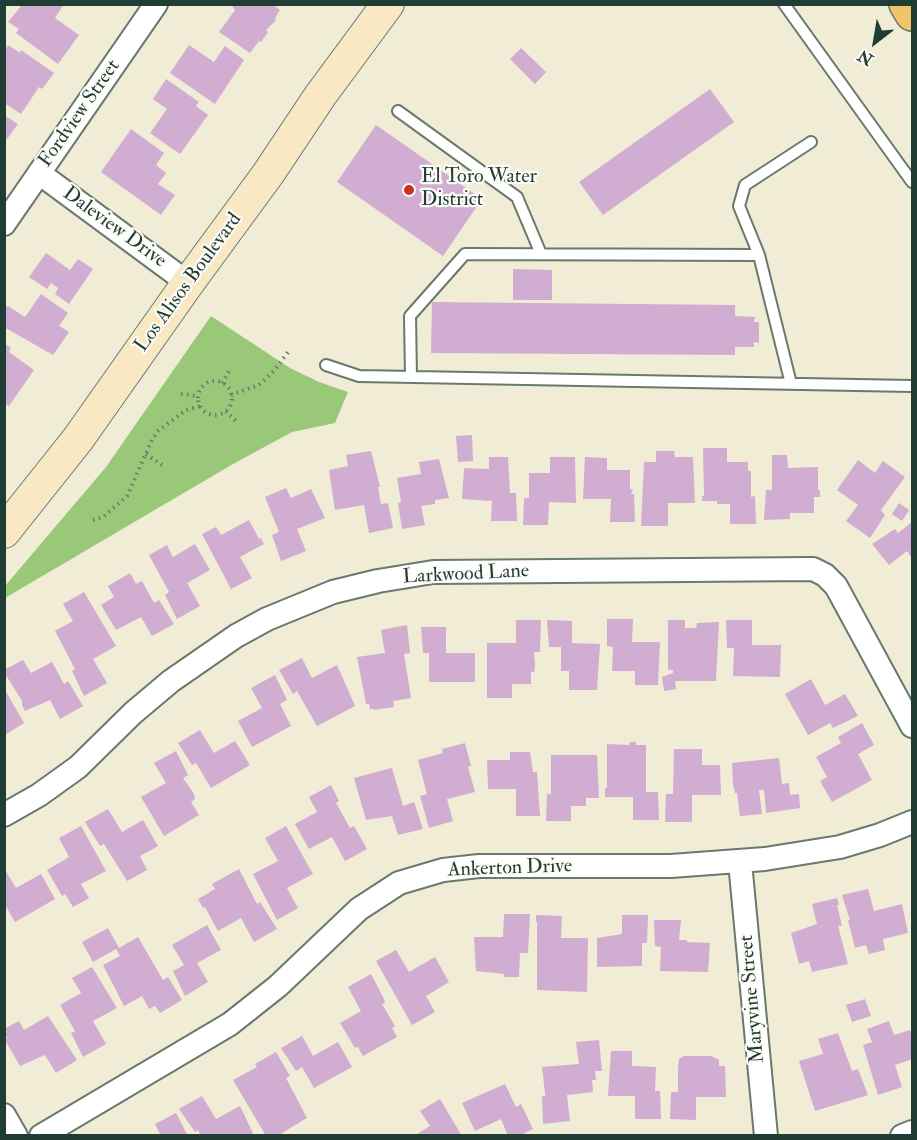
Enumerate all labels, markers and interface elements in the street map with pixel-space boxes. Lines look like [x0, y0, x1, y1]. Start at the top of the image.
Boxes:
north arrow [845, 12, 905, 72]
text: N [854, 45, 877, 70]
street label: Fordview Street [34, 56, 126, 172]
place label: El Toro Water District [421, 166, 537, 213]
street label: Daleview Drive [57, 182, 171, 274]
marker: El Toro Water District [402, 183, 416, 197]
street label: Los Alisos Boulevard [130, 209, 248, 357]
street label: Larkwood Lane [402, 560, 530, 590]
street label: Ankerton Drive [447, 855, 573, 883]
street label: Maryvine Street [735, 934, 771, 1064]

